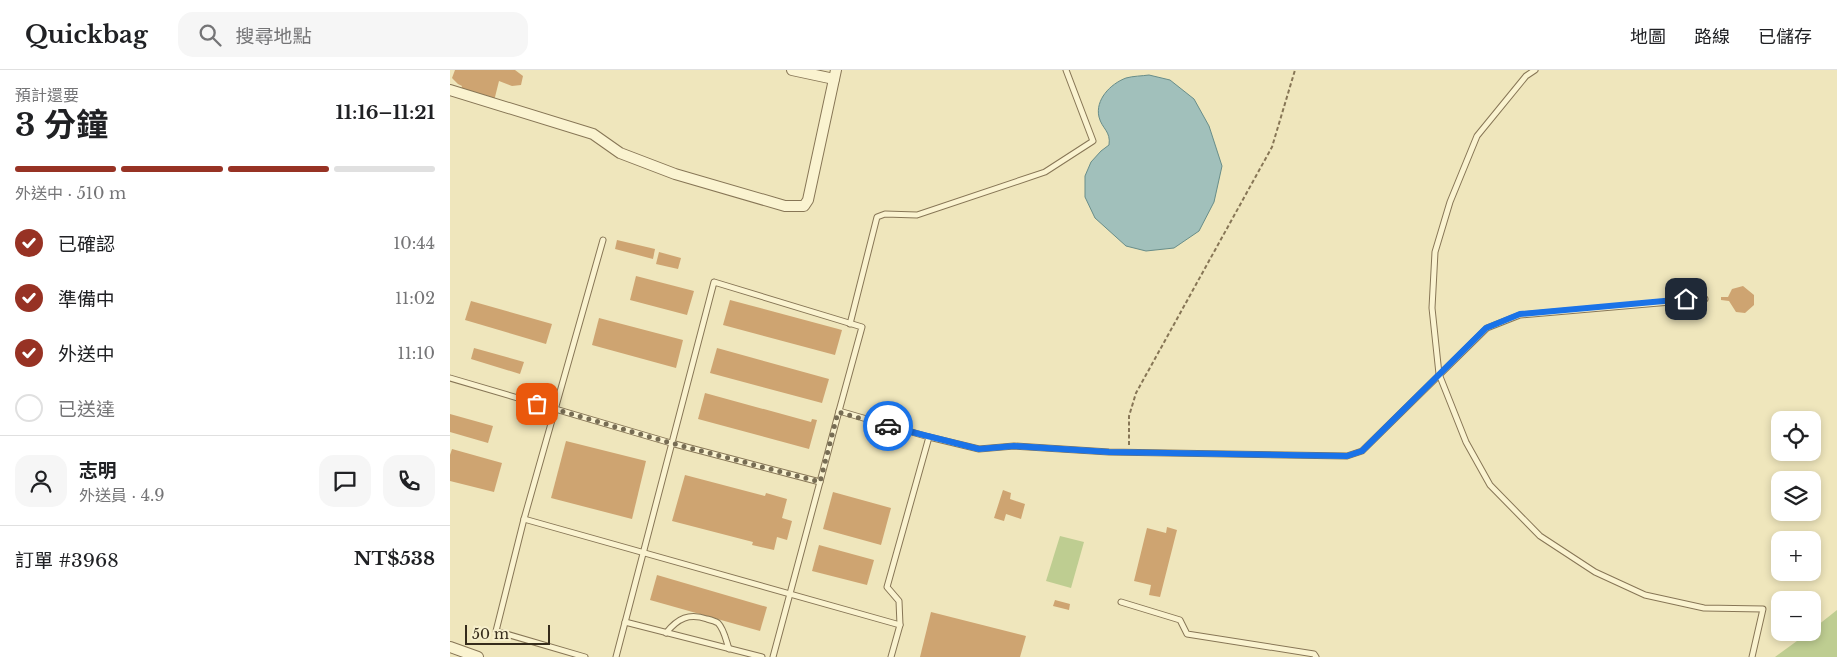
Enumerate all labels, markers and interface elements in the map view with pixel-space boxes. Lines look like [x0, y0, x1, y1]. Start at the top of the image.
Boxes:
search box [178, 12, 528, 57]
text: Quickbag [25, 20, 148, 49]
icon: search [196, 21, 224, 49]
text: 搜尋地點 [236, 25, 312, 48]
text: 地圖 [1630, 26, 1666, 48]
text: 路線 [1694, 26, 1730, 48]
text: 已儲存 [1758, 26, 1812, 48]
text: 預計還要 [15, 85, 79, 105]
text: 11:16–11:21 [335, 101, 435, 124]
text: 3 分鐘 [15, 105, 108, 145]
text: 外送中 · 510 m [15, 183, 126, 203]
icon: check [15, 229, 43, 257]
text: 已確認 [58, 233, 115, 256]
text: 10:44 [393, 233, 435, 253]
pin [1665, 278, 1707, 320]
icon: check [15, 284, 43, 312]
icon: home [1672, 285, 1700, 313]
text: 準備中 [58, 288, 115, 311]
text: 11:02 [395, 288, 435, 308]
icon: check [15, 339, 43, 367]
text: 外送中 [58, 343, 115, 366]
text: 11:10 [398, 343, 435, 363]
pin [516, 383, 558, 425]
icon: bag [523, 390, 551, 418]
text: 已送達 [58, 398, 115, 421]
courier [863, 401, 913, 451]
map controls [1771, 411, 1821, 641]
button: locate [1771, 411, 1821, 461]
icon: car [874, 412, 902, 440]
button: person [15, 455, 67, 507]
button: chat [319, 455, 371, 507]
button: phone [383, 455, 435, 507]
text: 志明 [79, 459, 117, 482]
button: layers [1771, 471, 1821, 521]
text: 外送員 · 4.9 [79, 485, 165, 505]
button: + [1771, 531, 1821, 581]
text: NT$538 [354, 547, 435, 570]
text: 訂單 #3968 [15, 549, 119, 572]
button: − [1771, 591, 1821, 641]
scale bar [465, 622, 550, 645]
text: 50 m [472, 625, 509, 643]

